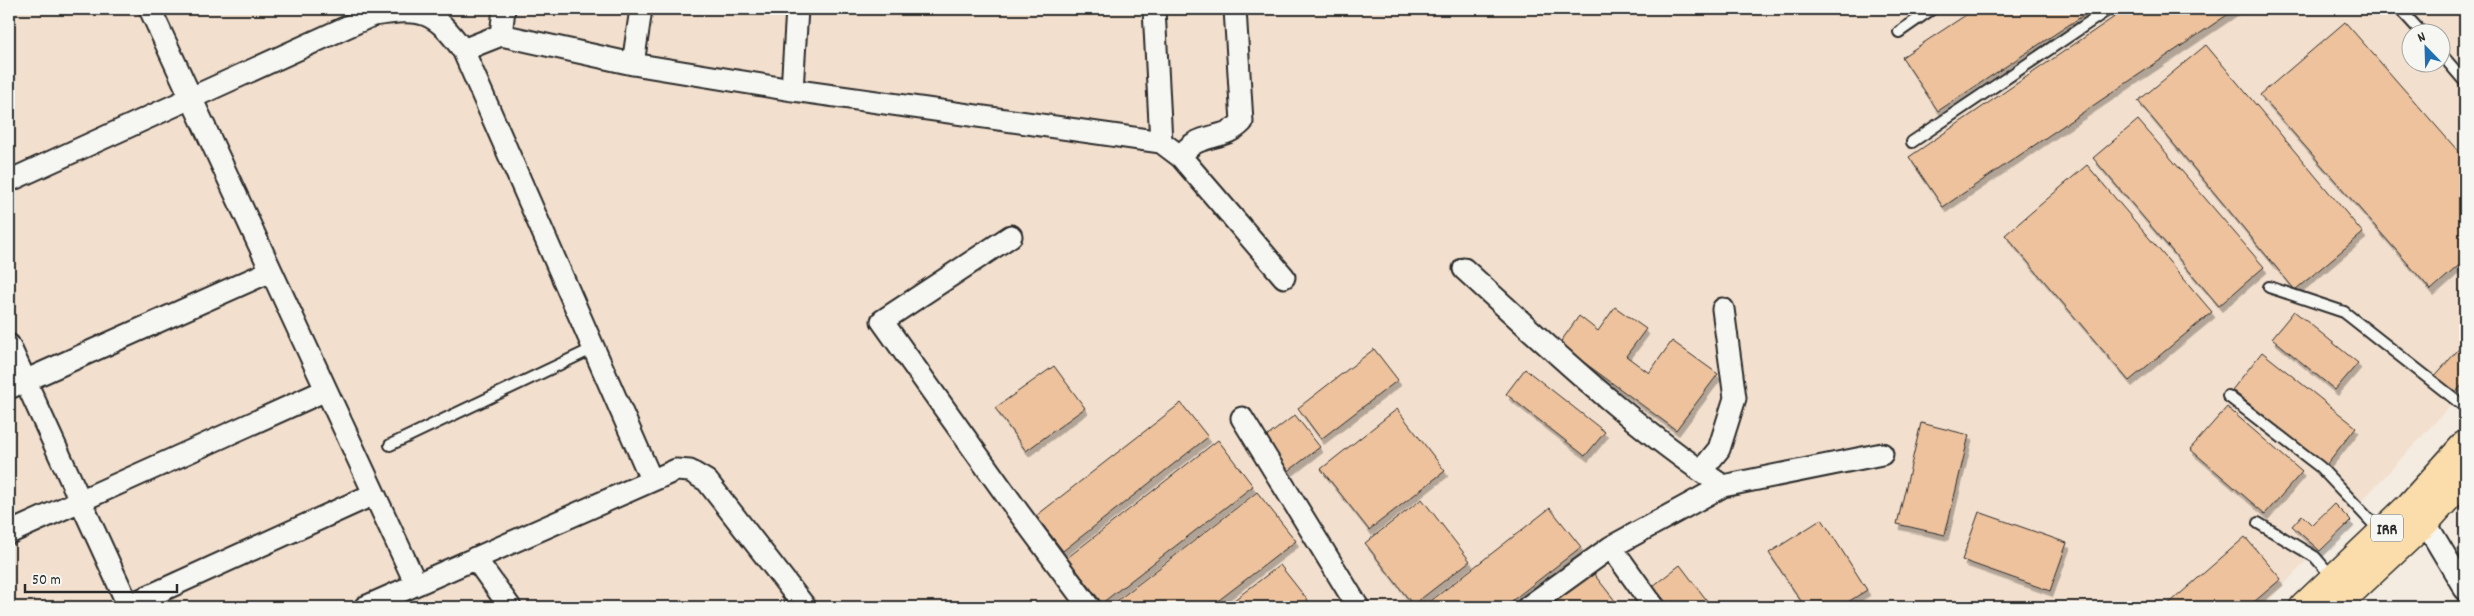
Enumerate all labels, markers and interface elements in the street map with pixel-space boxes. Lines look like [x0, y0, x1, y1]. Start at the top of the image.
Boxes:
north arrow [2402, 22, 2452, 72]
text: N [2415, 27, 2429, 48]
road number: IRR [2371, 514, 2403, 542]
scale bar [25, 561, 178, 593]
text: 50 m [32, 570, 61, 592]

